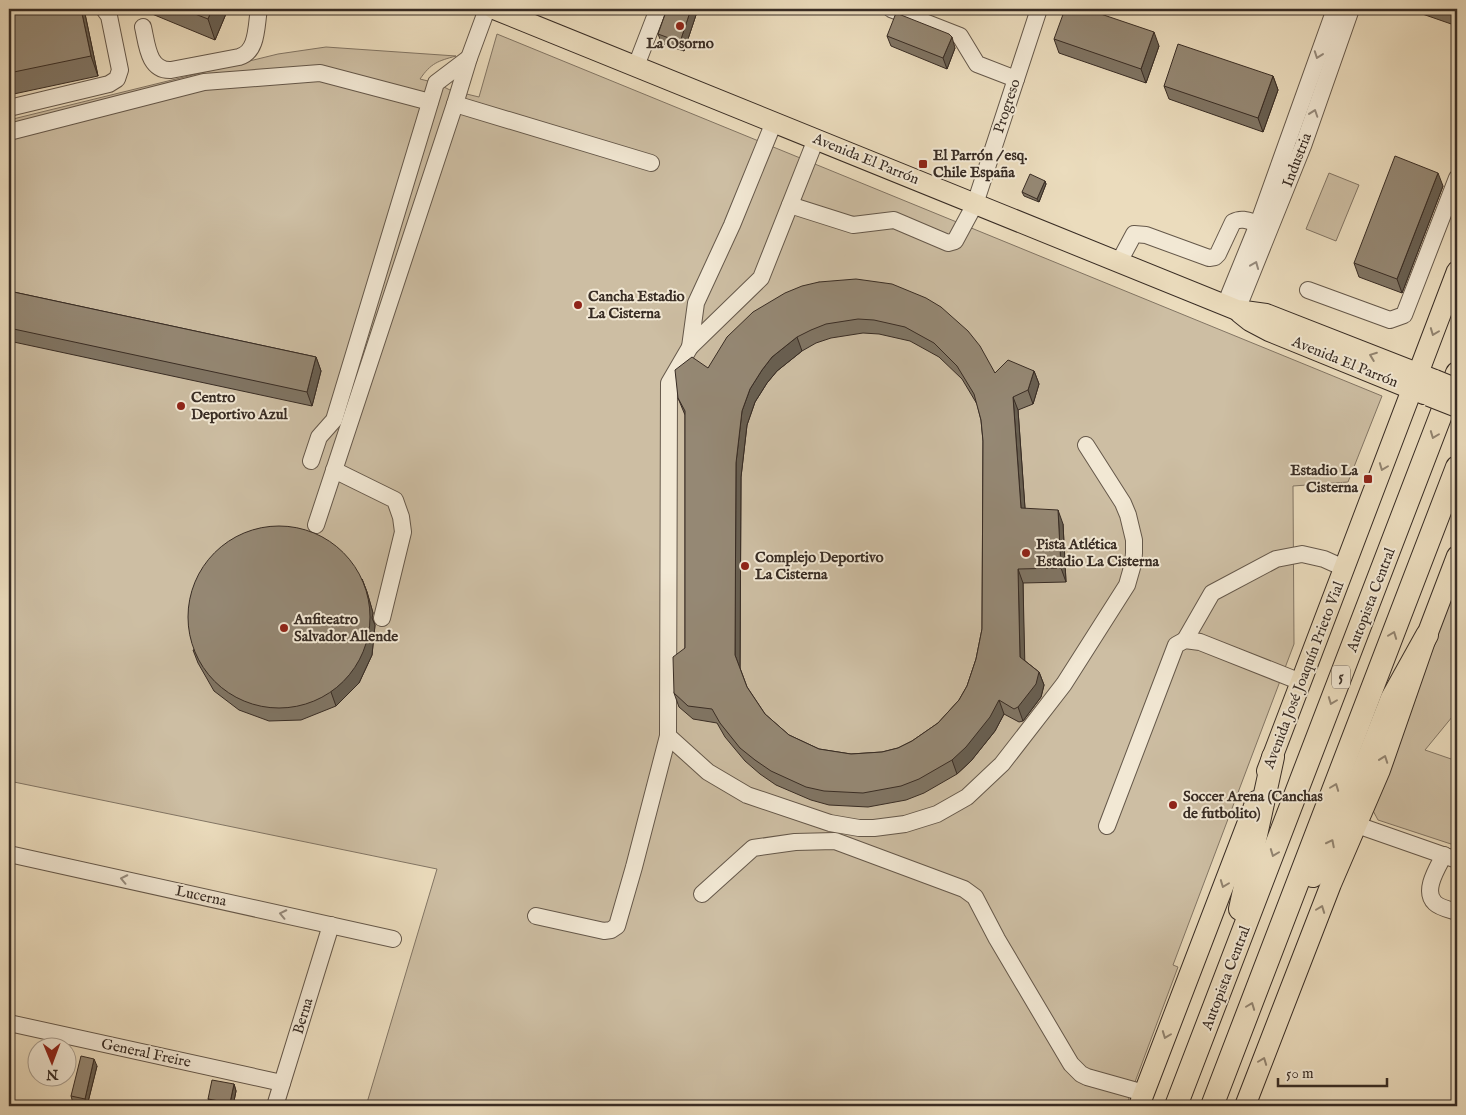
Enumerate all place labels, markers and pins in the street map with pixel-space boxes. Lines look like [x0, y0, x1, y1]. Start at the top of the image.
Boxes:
marker: La Osorno [674, 20, 686, 32]
place label: La Osorno [646, 34, 714, 53]
place label: El Parrón / esq. Chile España [933, 146, 1027, 182]
marker: El Parrón / esq. Chile España [917, 158, 929, 170]
place label: Cancha Estadio La Cisterna [588, 287, 685, 323]
marker: Cancha Estadio La Cisterna [572, 299, 584, 311]
place label: Centro Deportivo Azul [191, 388, 288, 424]
marker: Centro Deportivo Azul [175, 400, 187, 412]
place label: Estadio La Cisterna [1290, 461, 1359, 497]
marker: Estadio La Cisterna [1362, 473, 1374, 485]
place label: Pista Atlética Estadio La Cisterna [1036, 535, 1159, 571]
marker: Pista Atlética Estadio La Cisterna [1020, 547, 1032, 559]
place label: Complejo Deportivo La Cisterna [755, 548, 884, 584]
marker: Complejo Deportivo La Cisterna [739, 560, 751, 572]
place label: Anfiteatro Salvador Allende [293, 610, 398, 646]
marker: Anfiteatro Salvador Allende [278, 622, 290, 634]
place label: Soccer Arena (Canchas de futbolito) [1183, 787, 1324, 823]
marker: Soccer Arena (Canchas de futbolito) [1167, 799, 1179, 811]

